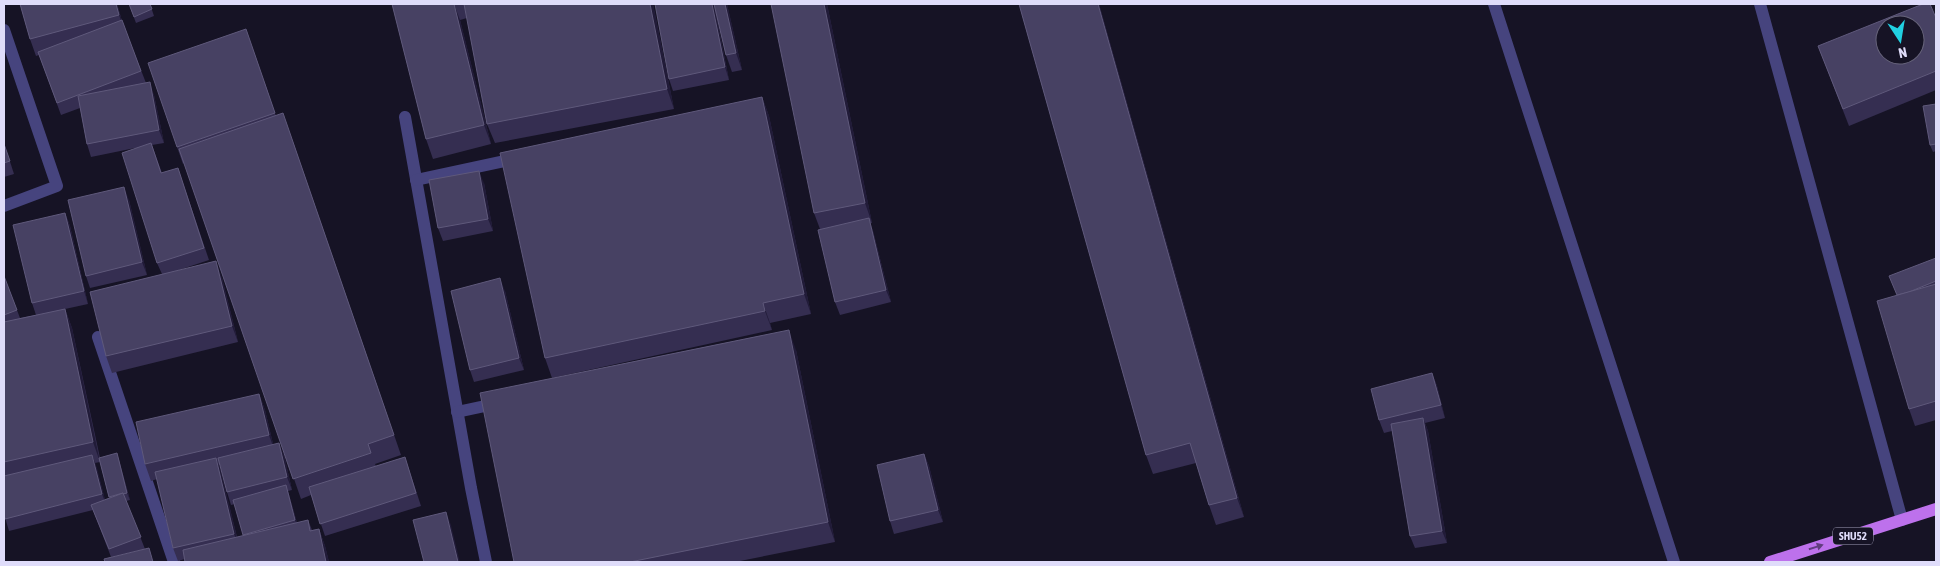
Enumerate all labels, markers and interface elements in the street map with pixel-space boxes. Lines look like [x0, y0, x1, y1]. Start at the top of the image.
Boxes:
north arrow [1875, 15, 1925, 65]
text: N [1897, 44, 1908, 61]
road number: SHU52 [1833, 528, 1873, 544]
one-way arrow [1809, 543, 1824, 551]

